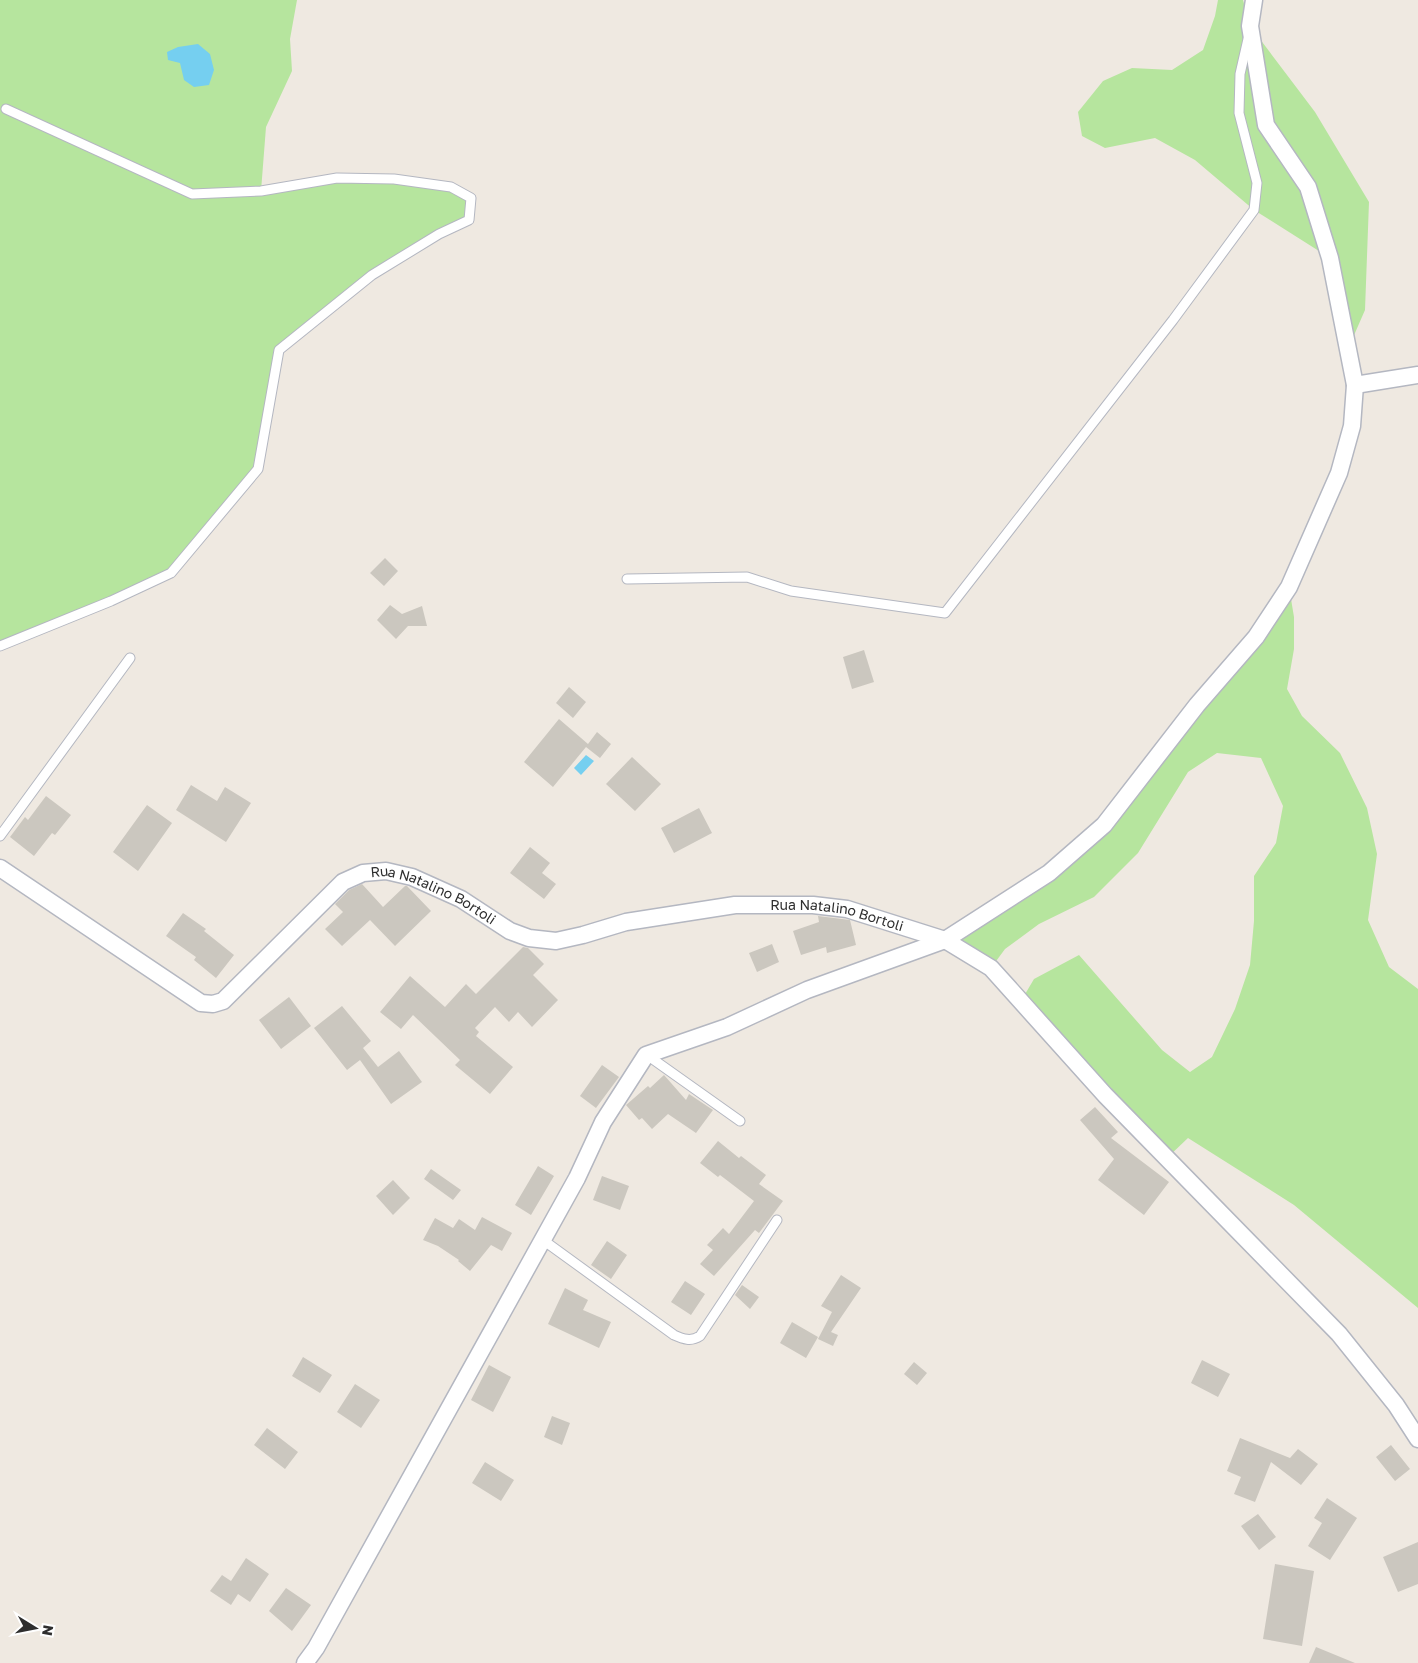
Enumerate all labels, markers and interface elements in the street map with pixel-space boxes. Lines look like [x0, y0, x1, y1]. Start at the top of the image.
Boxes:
street label: Rua Natalino Bortoli [370, 862, 499, 927]
street label: Rua Natalino Bortoli [770, 896, 906, 934]
north arrow [10, 1603, 60, 1653]
text: N [39, 1624, 58, 1637]

